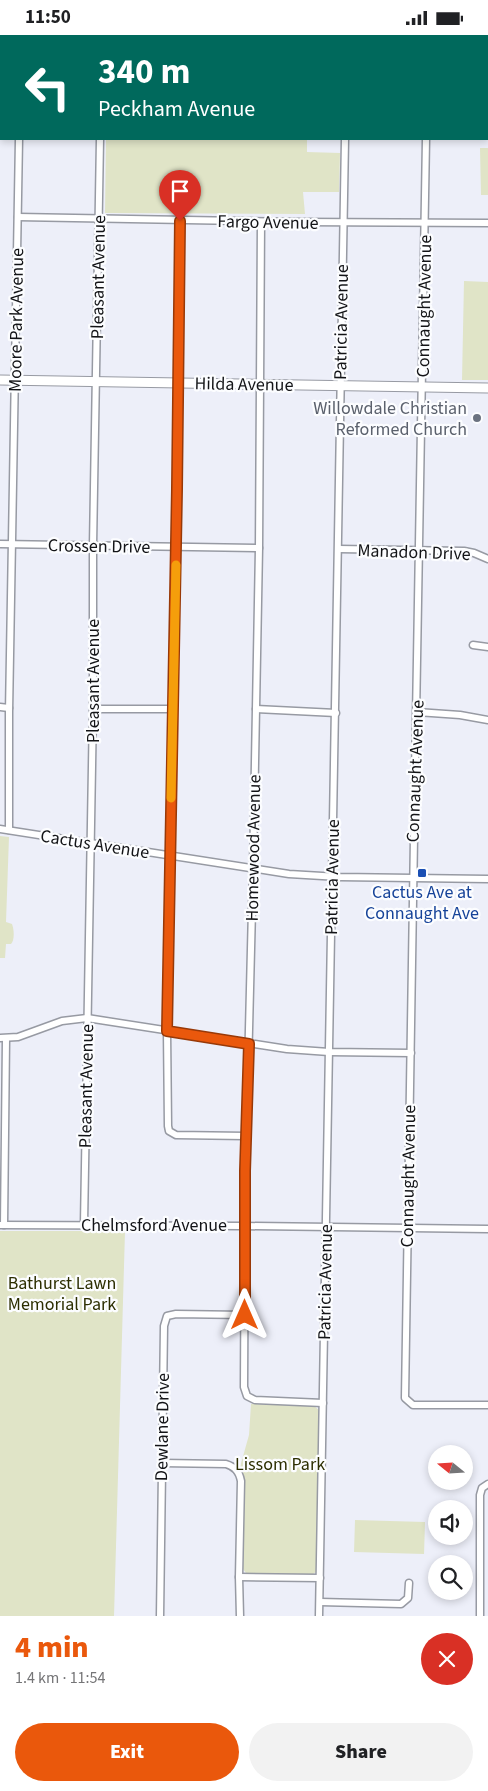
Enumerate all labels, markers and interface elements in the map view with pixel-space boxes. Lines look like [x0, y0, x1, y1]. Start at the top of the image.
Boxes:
text: 11:50 [25, 4, 71, 31]
text: 340 m [98, 47, 190, 97]
icon: left [15, 55, 80, 120]
text: Peckham Avenue [98, 93, 255, 125]
pin [159, 170, 201, 221]
icon: arrive [166, 177, 194, 205]
street label: Fargo Avenue [217, 209, 319, 236]
street label: Pleasant Avenue [85, 215, 112, 339]
street label: Connaught Avenue [411, 234, 438, 378]
street label: Moore Park Avenue [3, 248, 30, 392]
street label: Patricia Avenue [328, 264, 355, 380]
street label: Hilda Avenue [194, 371, 294, 398]
place label: Willowdale Christian Reformed Church [313, 396, 467, 442]
marker: Willowdale Christian Reformed Church [471, 412, 483, 424]
street label: Crossen Drive [48, 533, 151, 560]
street label: Manadon Drive [357, 538, 471, 567]
street label: Pleasant Avenue [81, 619, 106, 743]
street label: Connaught Avenue [401, 699, 430, 843]
street label: Homewood Avenue [240, 774, 267, 922]
street label: Patricia Avenue [319, 819, 346, 935]
street label: Cactus Avenue [39, 824, 151, 865]
marker: Cactus Ave at Connaught Ave [416, 867, 428, 879]
place label: Cactus Ave at Connaught Ave [365, 880, 479, 926]
street label: Pleasant Avenue [73, 1024, 100, 1148]
street label: Connaught Avenue [395, 1104, 422, 1248]
street label: Chelmsford Avenue [81, 1213, 227, 1238]
street label: Patricia Avenue [312, 1224, 339, 1340]
park label: Bathurst Lawn Memorial Park [8, 1271, 116, 1317]
position arrow [218, 1288, 270, 1340]
street label: Dewlane Drive [149, 1373, 176, 1481]
north arrow [428, 1445, 472, 1490]
map controls [428, 1445, 473, 1600]
park label: Lissom Park [235, 1452, 325, 1477]
button: sound [428, 1500, 473, 1545]
button: search [428, 1555, 473, 1600]
text: 4 min [15, 1626, 89, 1669]
button: close [421, 1633, 473, 1685]
text: 1.4 km · 11:54 [15, 1667, 105, 1689]
button: Exit [15, 1723, 239, 1781]
button: Share [249, 1723, 473, 1781]

